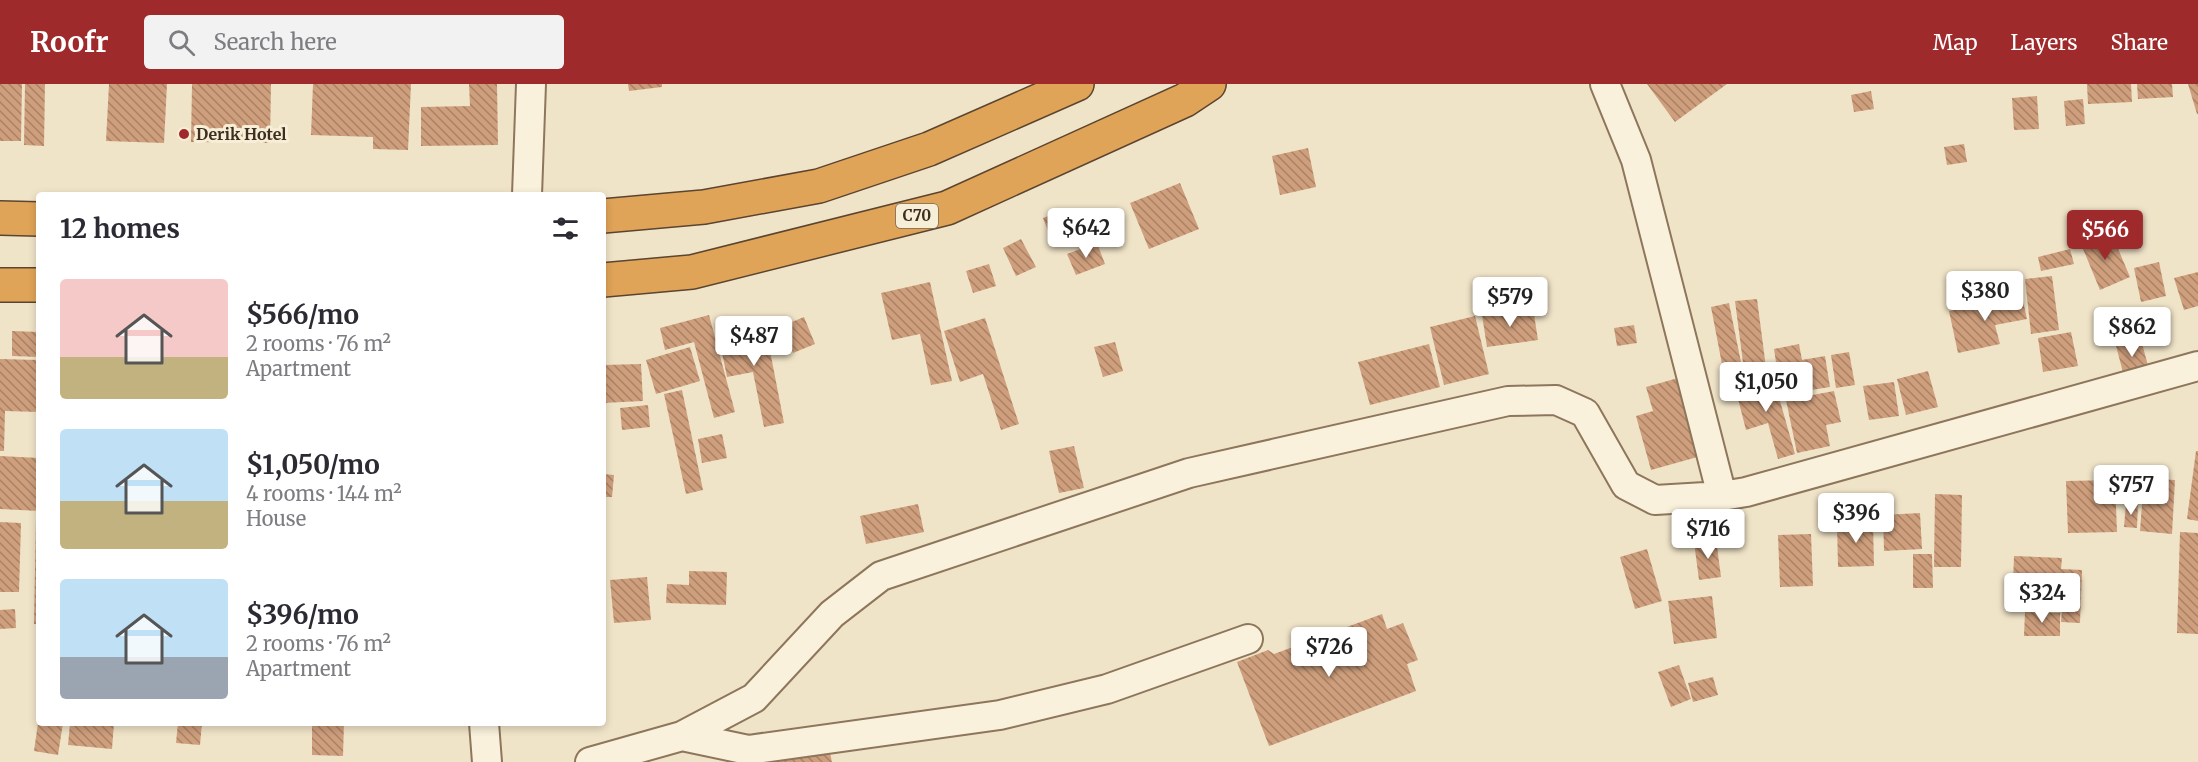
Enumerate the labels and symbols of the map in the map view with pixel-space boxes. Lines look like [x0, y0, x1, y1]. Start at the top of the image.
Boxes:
place label: Derik Hotel [196, 124, 286, 144]
marker: Derik Hotel [177, 127, 191, 141]
road number: C70 [896, 204, 938, 228]
pin: $642 [1050, 208, 1122, 259]
pin: $566 [2069, 210, 2141, 261]
pin: $380 [1949, 271, 2021, 322]
pin: $579 [1474, 277, 1546, 328]
pin: $862 [2096, 307, 2168, 358]
pin: $487 [718, 316, 790, 367]
pin: $1,050 [1717, 362, 1815, 413]
pin: $757 [2095, 465, 2167, 516]
pin: $396 [1820, 493, 1892, 544]
pin: $716 [1672, 509, 1744, 560]
pin: $324 [2006, 573, 2078, 624]
pin: $726 [1293, 627, 1365, 678]

